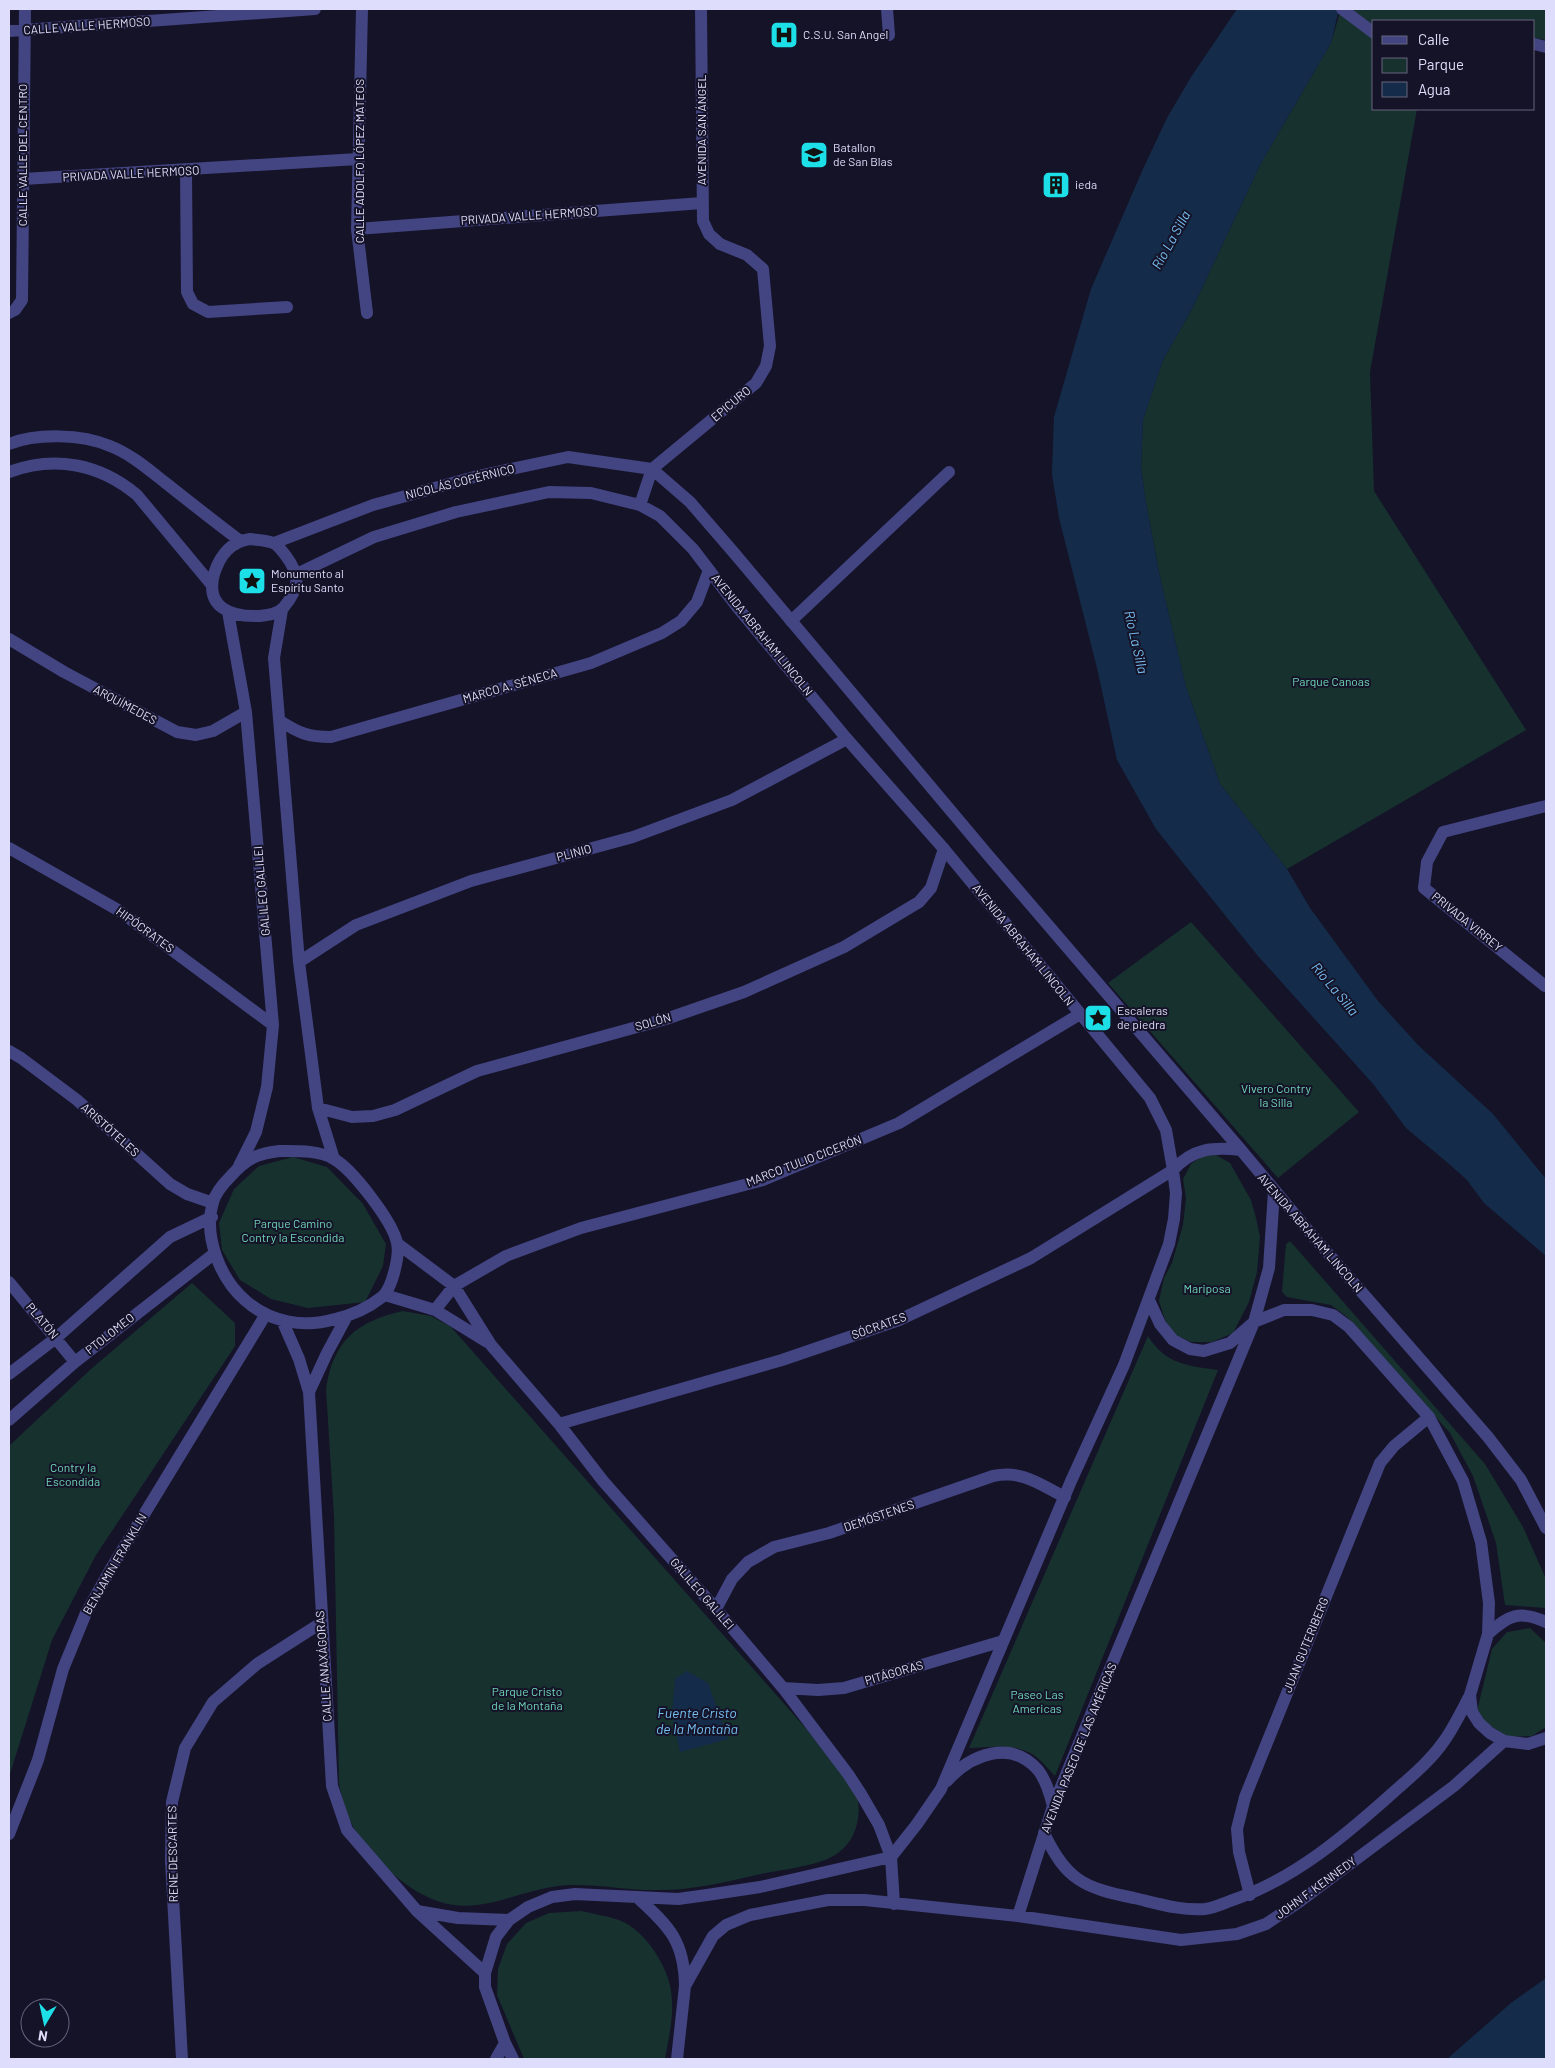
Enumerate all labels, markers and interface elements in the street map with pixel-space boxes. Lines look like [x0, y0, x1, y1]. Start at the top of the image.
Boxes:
street label: CALLE VALLE HERMOSO [23, 14, 151, 36]
hospital icon: C.S.U. San Angel [769, 20, 799, 50]
legend [1372, 20, 1535, 110]
place label: C.S.U. San Angel [803, 27, 888, 41]
text: Calle [1418, 30, 1450, 48]
text: Parque [1418, 55, 1464, 73]
street label: AVENIDA SAN ÁNGEL [694, 75, 708, 185]
street label: CALLE ADOLFO LÓPEZ MATEOS [352, 79, 366, 243]
text: Agua [1418, 80, 1451, 98]
street label: CALLE VALLE DEL CENTRO [15, 84, 29, 226]
school or university icon: Batallon de San Blas [799, 140, 829, 170]
place label: Batallon de San Blas [833, 140, 893, 168]
street label: PRIVADA VALLE HERMOSO [62, 162, 200, 184]
building icon: ieda [1041, 170, 1071, 200]
place label: ieda [1075, 177, 1097, 191]
street label: PRIVADA VALLE HERMOSO [460, 203, 598, 227]
water label: Río La Silla [1148, 208, 1194, 272]
street label: EPICURO [708, 383, 753, 424]
street label: NICOLÁS COPÉRNICO [404, 461, 516, 501]
place icon: Monumento al Espíritu Santo [237, 566, 267, 596]
place label: Monumento al Espíritu Santo [271, 566, 344, 594]
street label: AVENIDA ABRAHAM LINCOLN [709, 571, 816, 698]
water label: Río La Silla [1121, 609, 1152, 675]
street label: MARCO A. SÉNECA [461, 665, 558, 705]
park label: Parque Canoas [1292, 674, 1370, 688]
street label: ARQUÍMEDES [91, 682, 160, 727]
street label: PLINIO [555, 841, 593, 863]
street label: GALILEO GALILEI [250, 846, 272, 937]
street label: AVENIDA ABRAHAM LINCOLN [970, 881, 1077, 1008]
street label: PRIVADA VIRREY [1430, 889, 1506, 954]
street label: HIPÓCRATES [114, 903, 177, 955]
water label: Río La Silla [1308, 959, 1363, 1019]
place icon: Escaleras de piedra [1083, 1003, 1113, 1033]
place label: Escaleras de piedra [1117, 1003, 1168, 1031]
street label: SOLÓN [633, 1009, 672, 1033]
park label: Vivero Contry la Silla [1241, 1081, 1312, 1109]
street label: ARISTÓTELES [79, 1100, 143, 1159]
street label: MARCO TULIO CICERÓN [744, 1132, 863, 1189]
street label: AVENIDA ABRAHAM LINCOLN [1255, 1170, 1366, 1295]
park label: Parque Camino Contry la Escondida [241, 1216, 345, 1244]
park label: Mariposa [1183, 1281, 1231, 1295]
street label: PLATÓN [24, 1299, 62, 1341]
street label: SÓCRATES [849, 1309, 908, 1341]
street label: PTOLOMEO [82, 1310, 137, 1357]
park label: Contry la Escondida [46, 1460, 100, 1488]
street label: DEMÓSTENES [842, 1496, 916, 1534]
street label: BENJAMIN FRANKLIN [79, 1510, 149, 1617]
street label: GALILEO GALILEI [668, 1555, 738, 1632]
street label: JUAN GUTERIBERG [1280, 1595, 1331, 1694]
street label: CALLE ANAXÁGORAS [312, 1610, 334, 1722]
street label: PITÁGORAS [863, 1657, 924, 1687]
street label: AVENIDA PASEO DE LAS AMÉRICAS [1037, 1661, 1119, 1835]
park label: Parque Cristo de la Montaña [491, 1684, 563, 1712]
park label: Paseo Las Americas [1010, 1687, 1064, 1715]
water label: Fuente Cristo de la Montaña [656, 1704, 738, 1737]
street label: RENE DESCARTES [164, 1805, 180, 1903]
street label: JOHN F. KENNEDY [1272, 1853, 1359, 1921]
north arrow [20, 1998, 70, 2048]
text: N [37, 2027, 49, 2045]

